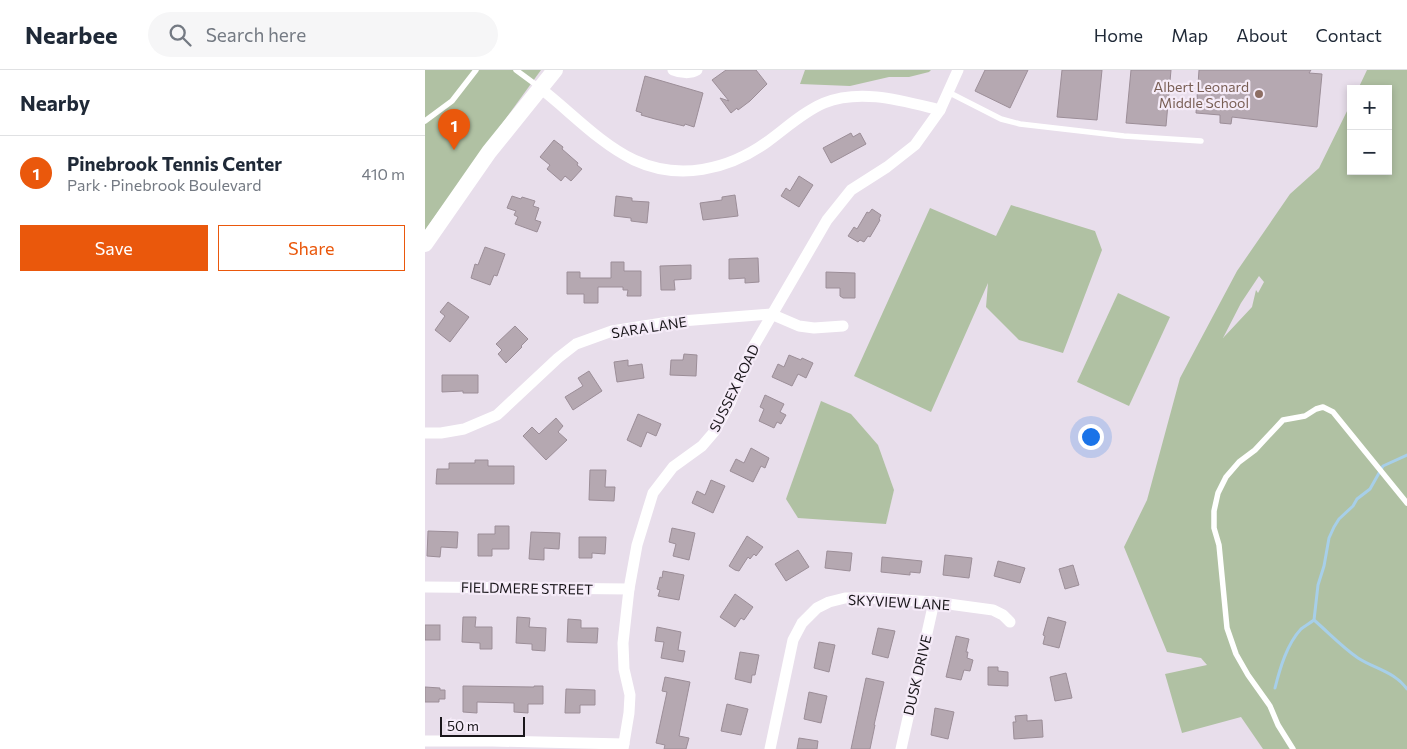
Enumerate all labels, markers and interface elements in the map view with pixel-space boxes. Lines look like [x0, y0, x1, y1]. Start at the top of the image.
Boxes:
search box [148, 12, 498, 57]
text: Nearbee [25, 20, 118, 49]
icon: search [166, 21, 194, 49]
text: Search here [206, 23, 306, 46]
text: Home [1094, 24, 1143, 46]
text: Map [1171, 24, 1208, 46]
text: About [1236, 24, 1288, 46]
text: Contact [1316, 24, 1382, 46]
place label: Albert Leonard Middle School [1154, 78, 1249, 111]
map controls [1347, 85, 1392, 175]
button: + [1347, 85, 1392, 130]
marker: Albert Leonard Middle School [1253, 88, 1265, 100]
text: Nearby [20, 90, 90, 115]
pin: 1 [438, 109, 470, 150]
button: − [1347, 130, 1392, 175]
text: Pinebrook Tennis Center [67, 152, 282, 175]
text: 1 [32, 164, 40, 183]
text: 410 m [362, 164, 405, 183]
text: Park · Pinebrook Boulevard [67, 175, 261, 194]
button: Save [20, 225, 208, 271]
button: Share [218, 225, 405, 271]
street label: SARA LANE [610, 313, 688, 341]
street label: SUSSEX ROAD [705, 341, 763, 435]
your location [1078, 424, 1104, 450]
street label: FIELDMERE STREET [461, 578, 593, 598]
street label: SKYVIEW LANE [848, 591, 950, 613]
street label: DUSK DRIVE [899, 633, 935, 717]
scale bar [440, 714, 525, 737]
text: 50 m [447, 717, 479, 734]

